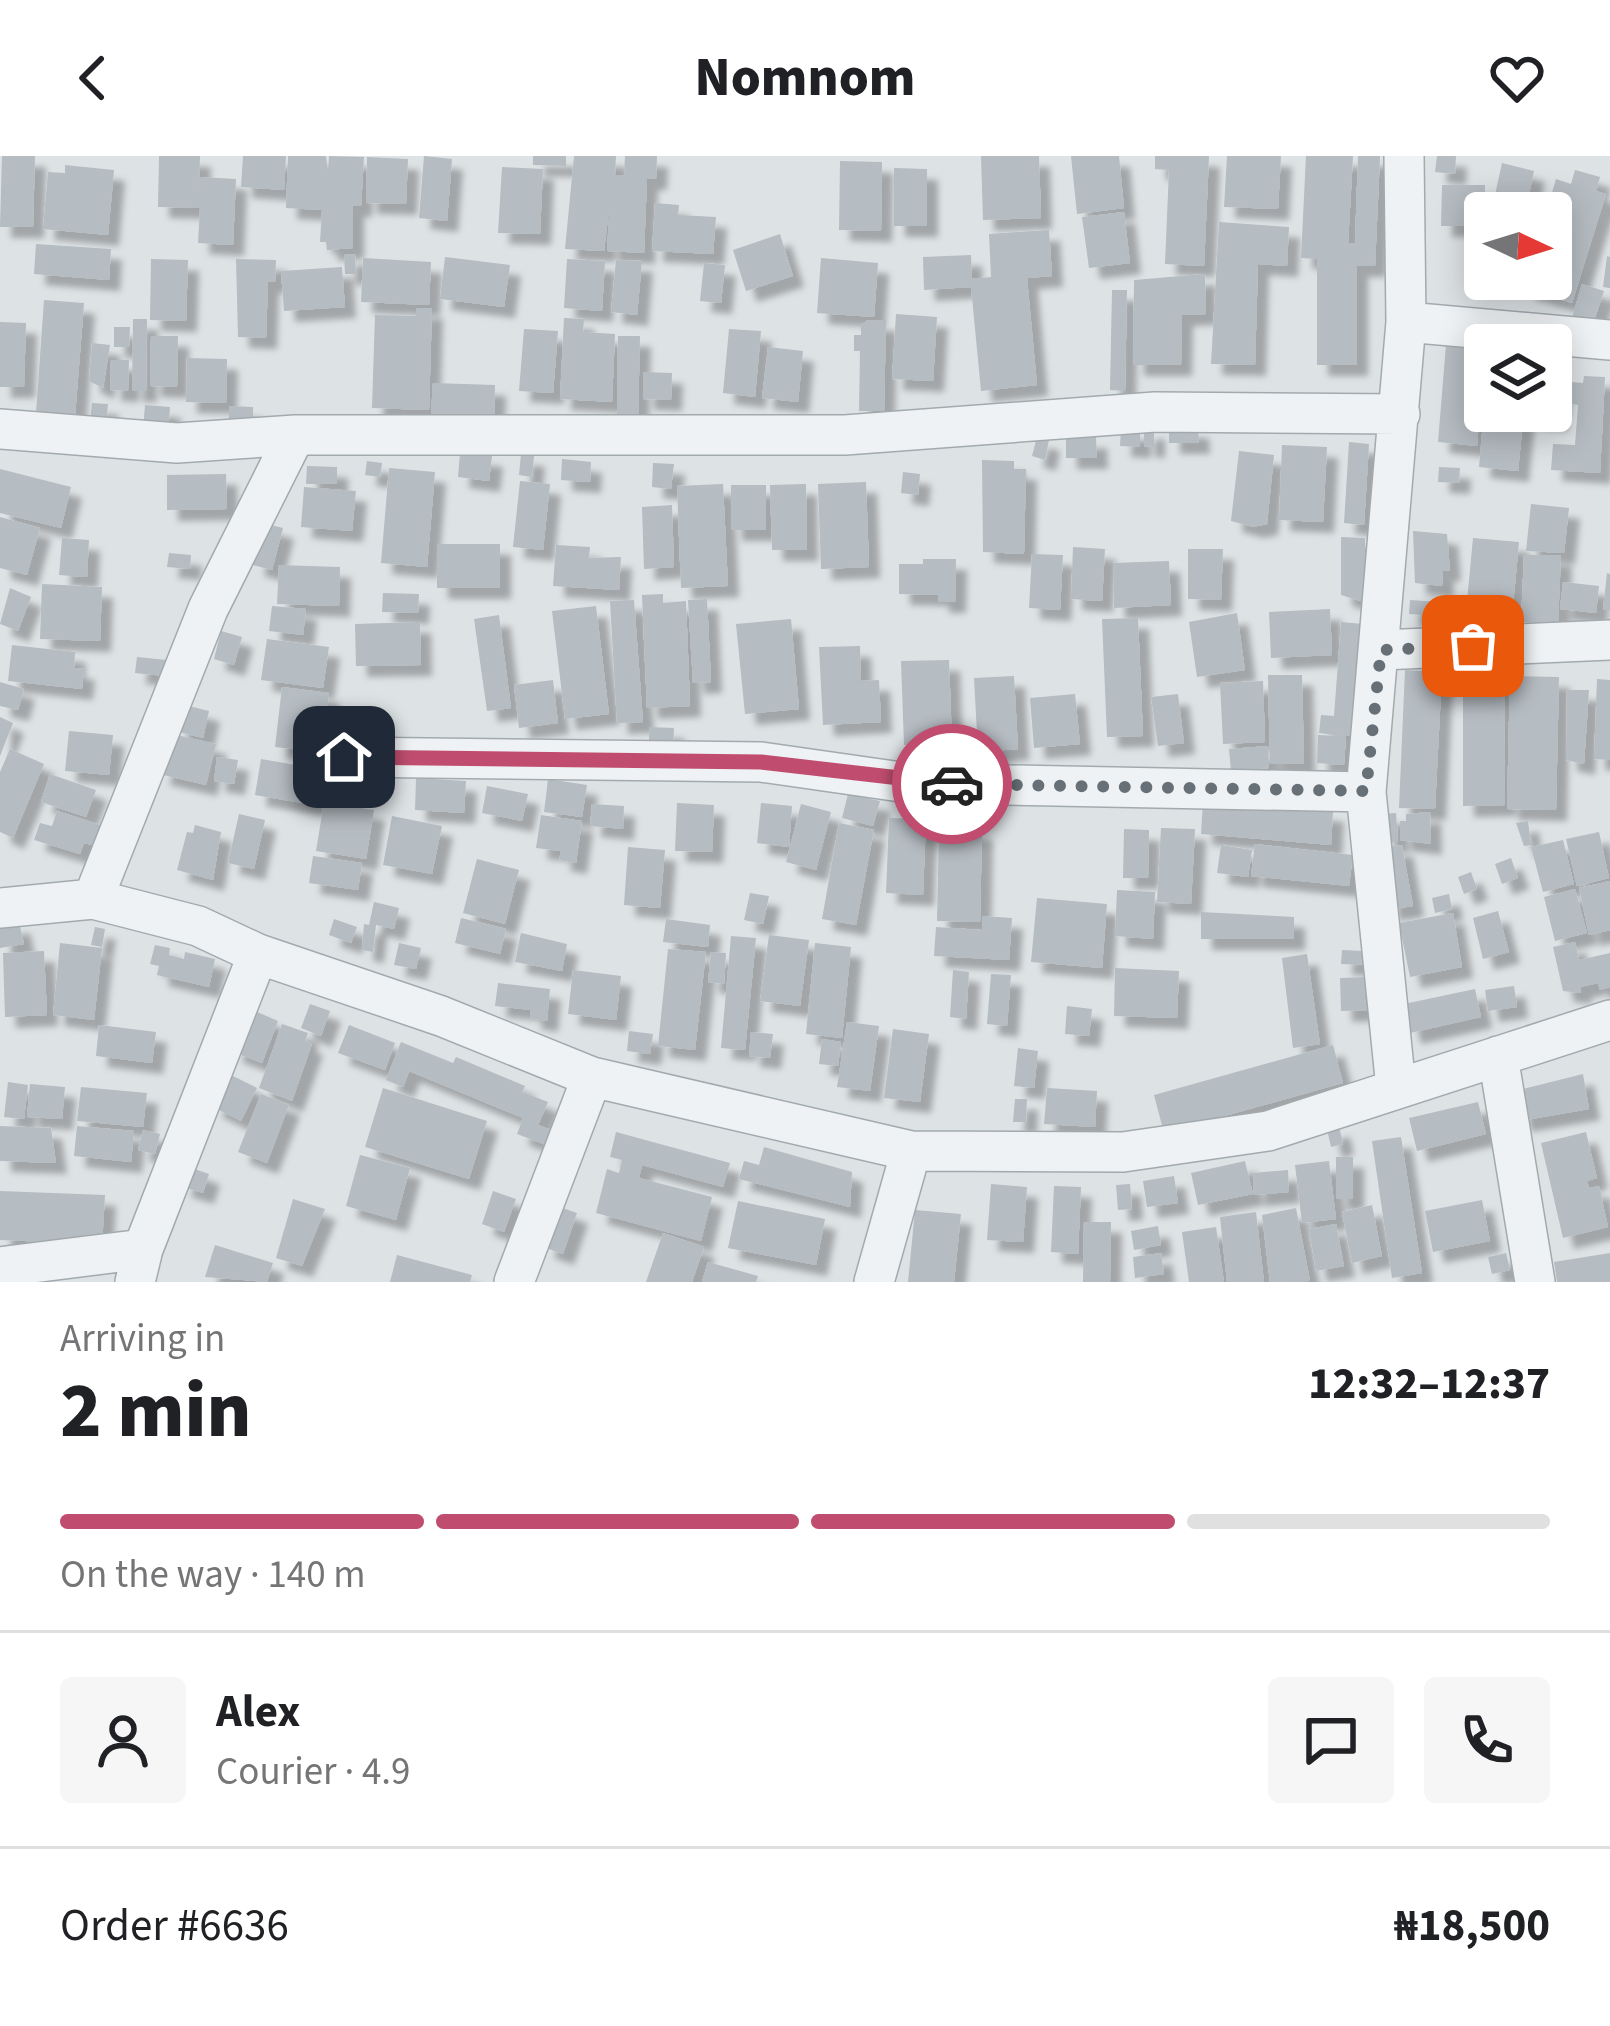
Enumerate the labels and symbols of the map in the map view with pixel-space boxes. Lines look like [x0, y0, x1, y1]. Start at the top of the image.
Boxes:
north arrow [1464, 192, 1572, 300]
pin [1422, 595, 1524, 697]
pin [293, 706, 395, 808]
courier [892, 724, 1012, 844]

